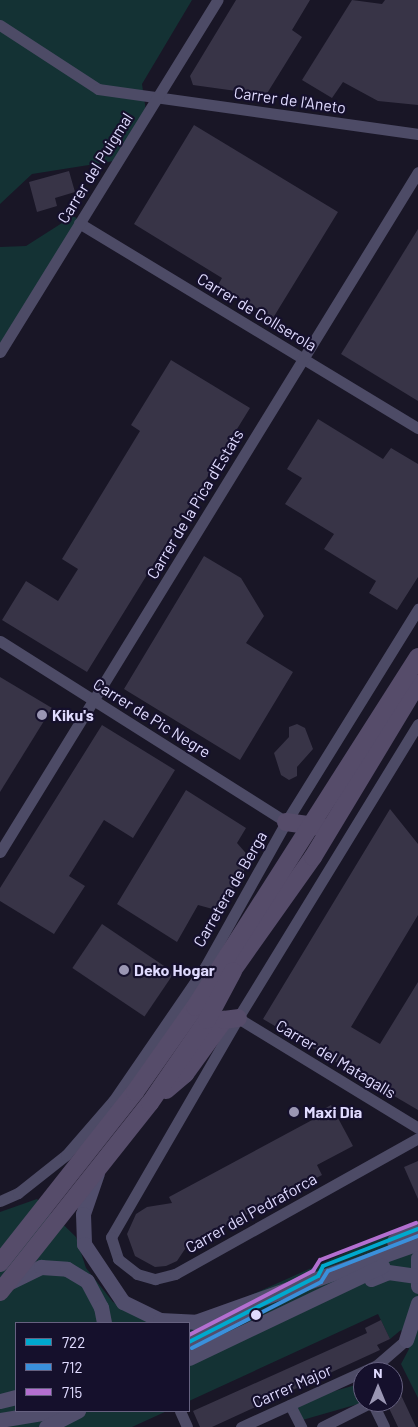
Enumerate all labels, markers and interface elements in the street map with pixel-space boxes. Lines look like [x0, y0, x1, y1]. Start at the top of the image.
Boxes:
street label: Carrer de l'Aneto [233, 83, 347, 117]
street label: Carrer del Puigmal [53, 109, 137, 227]
street label: Carrer de Collserola [194, 269, 320, 355]
street label: Carrer de la Pica d'Estats [143, 426, 247, 582]
street label: Carrer de Pic Negre [90, 674, 214, 762]
place label: Kiku's [52, 705, 94, 725]
marker: Kiku's [36, 709, 48, 721]
street label: Carretera de Berga [189, 828, 271, 950]
place label: Deko Hogar [134, 960, 215, 980]
marker: Deko Hogar [118, 964, 130, 976]
street label: Carrer del Matagalls [273, 1016, 399, 1102]
place label: Maxi Dia [304, 1102, 362, 1122]
marker: Maxi Dia [288, 1106, 300, 1118]
street label: Carrer del Pedraforca [182, 1169, 320, 1257]
unlabelled marker [251, 1310, 261, 1320]
legend [15, 1322, 190, 1412]
text: 722 [62, 1333, 85, 1351]
text: 712 [62, 1358, 82, 1376]
street label: Carrer Major [249, 1360, 335, 1412]
north arrow [353, 1362, 403, 1412]
text: N [373, 1364, 383, 1381]
text: 715 [62, 1383, 82, 1401]

